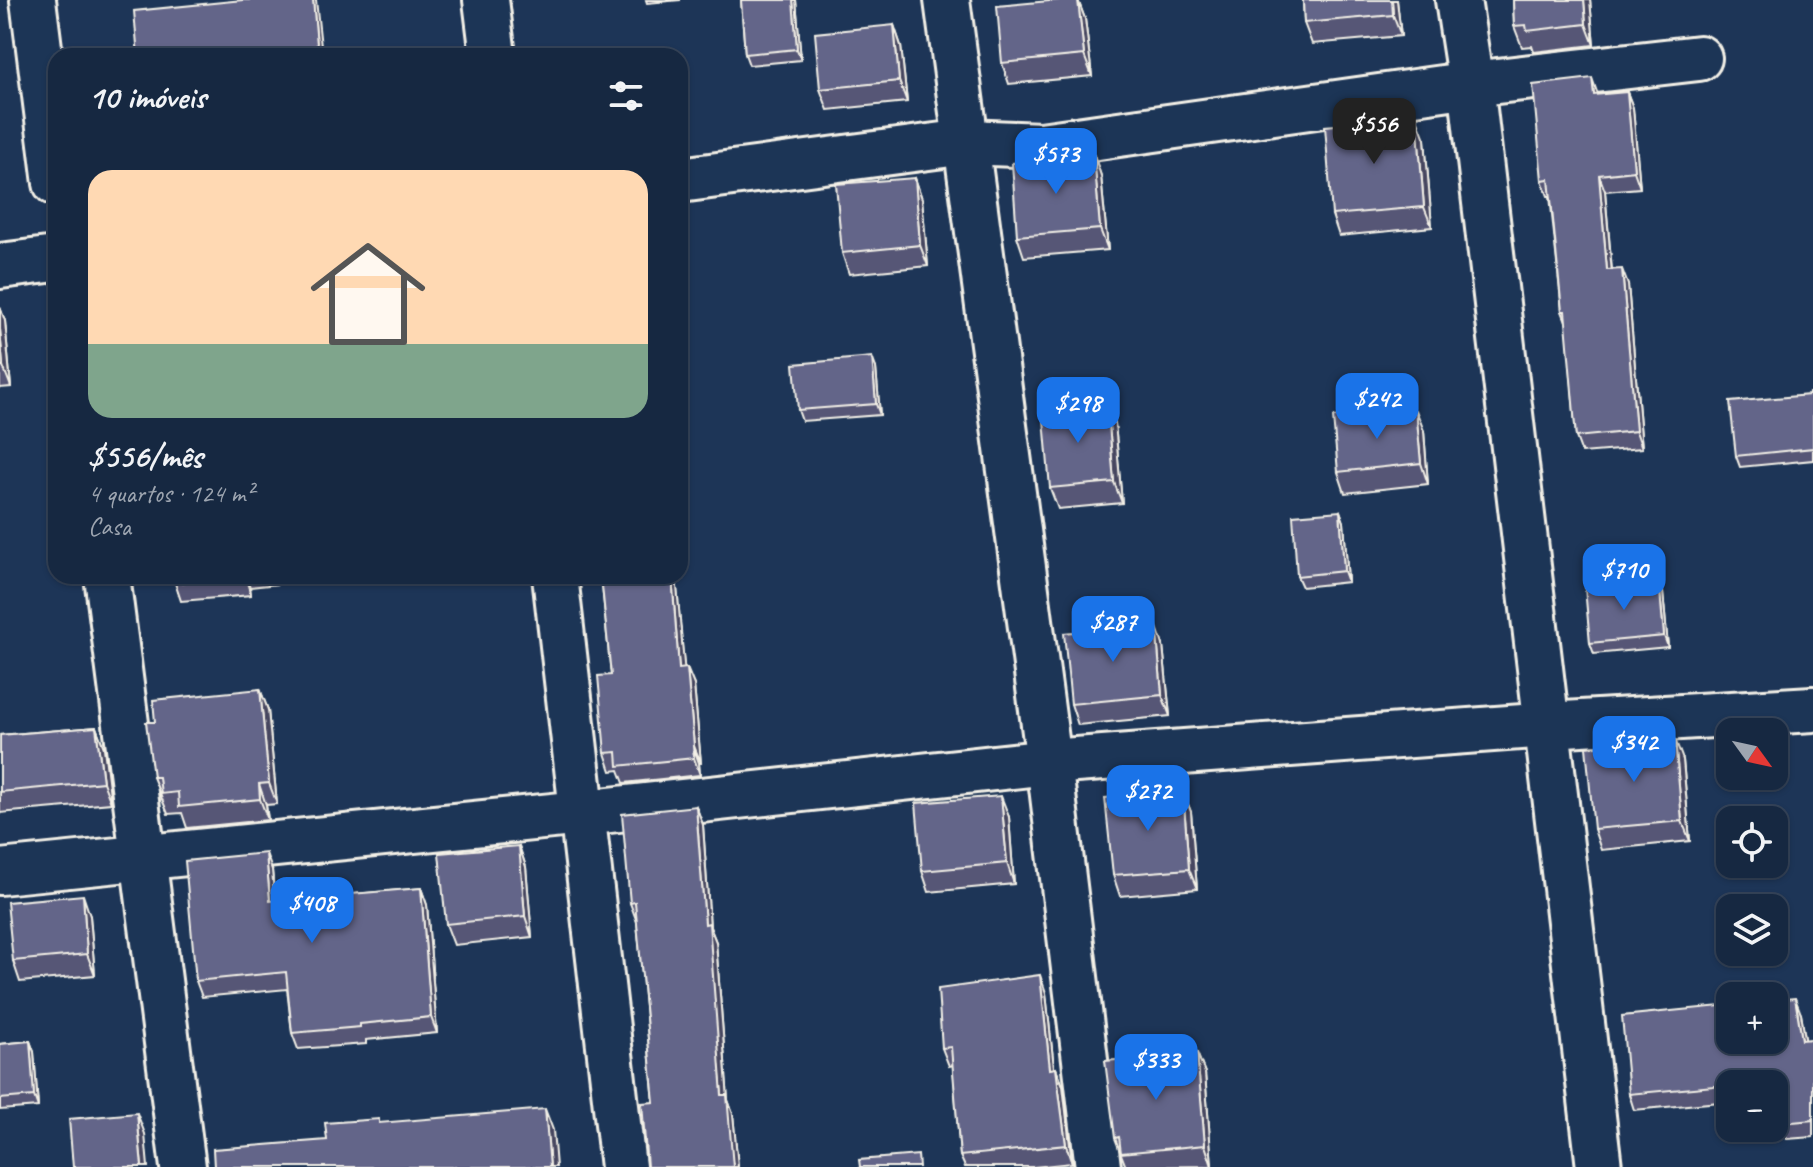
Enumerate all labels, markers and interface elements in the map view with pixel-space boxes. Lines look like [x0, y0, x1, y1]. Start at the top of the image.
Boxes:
icon: filters [604, 74, 648, 118]
text: 10 imóveis [88, 75, 206, 118]
pin: $556 [1327, 98, 1421, 166]
text: $556 [1351, 107, 1397, 140]
pin: $573 [1009, 128, 1103, 196]
text: $573 [1033, 137, 1079, 170]
icon: home [296, 222, 440, 366]
pin: $242 [1330, 373, 1424, 441]
pin: $298 [1031, 377, 1125, 445]
text: $242 [1354, 382, 1400, 415]
text: $298 [1055, 386, 1101, 419]
text: $556/mês [88, 434, 202, 477]
text: 4 quartos · 124 m² [88, 477, 253, 510]
text: Casa [88, 510, 131, 543]
pin: $710 [1577, 544, 1671, 612]
text: $710 [1601, 553, 1647, 586]
pin: $287 [1066, 596, 1160, 664]
text: $287 [1090, 605, 1136, 638]
pin: $342 [1587, 716, 1681, 784]
north arrow [1716, 718, 1788, 790]
map controls [1716, 718, 1788, 1142]
text: $342 [1611, 725, 1657, 758]
pin: $272 [1101, 765, 1195, 833]
text: $272 [1125, 774, 1171, 807]
button: locate [1716, 806, 1788, 878]
pin: $408 [265, 877, 359, 945]
text: $408 [289, 886, 335, 919]
button: layers [1716, 894, 1788, 966]
button: + [1716, 982, 1788, 1054]
pin: $333 [1109, 1034, 1203, 1102]
text: $333 [1133, 1043, 1179, 1076]
button: − [1716, 1070, 1788, 1142]

